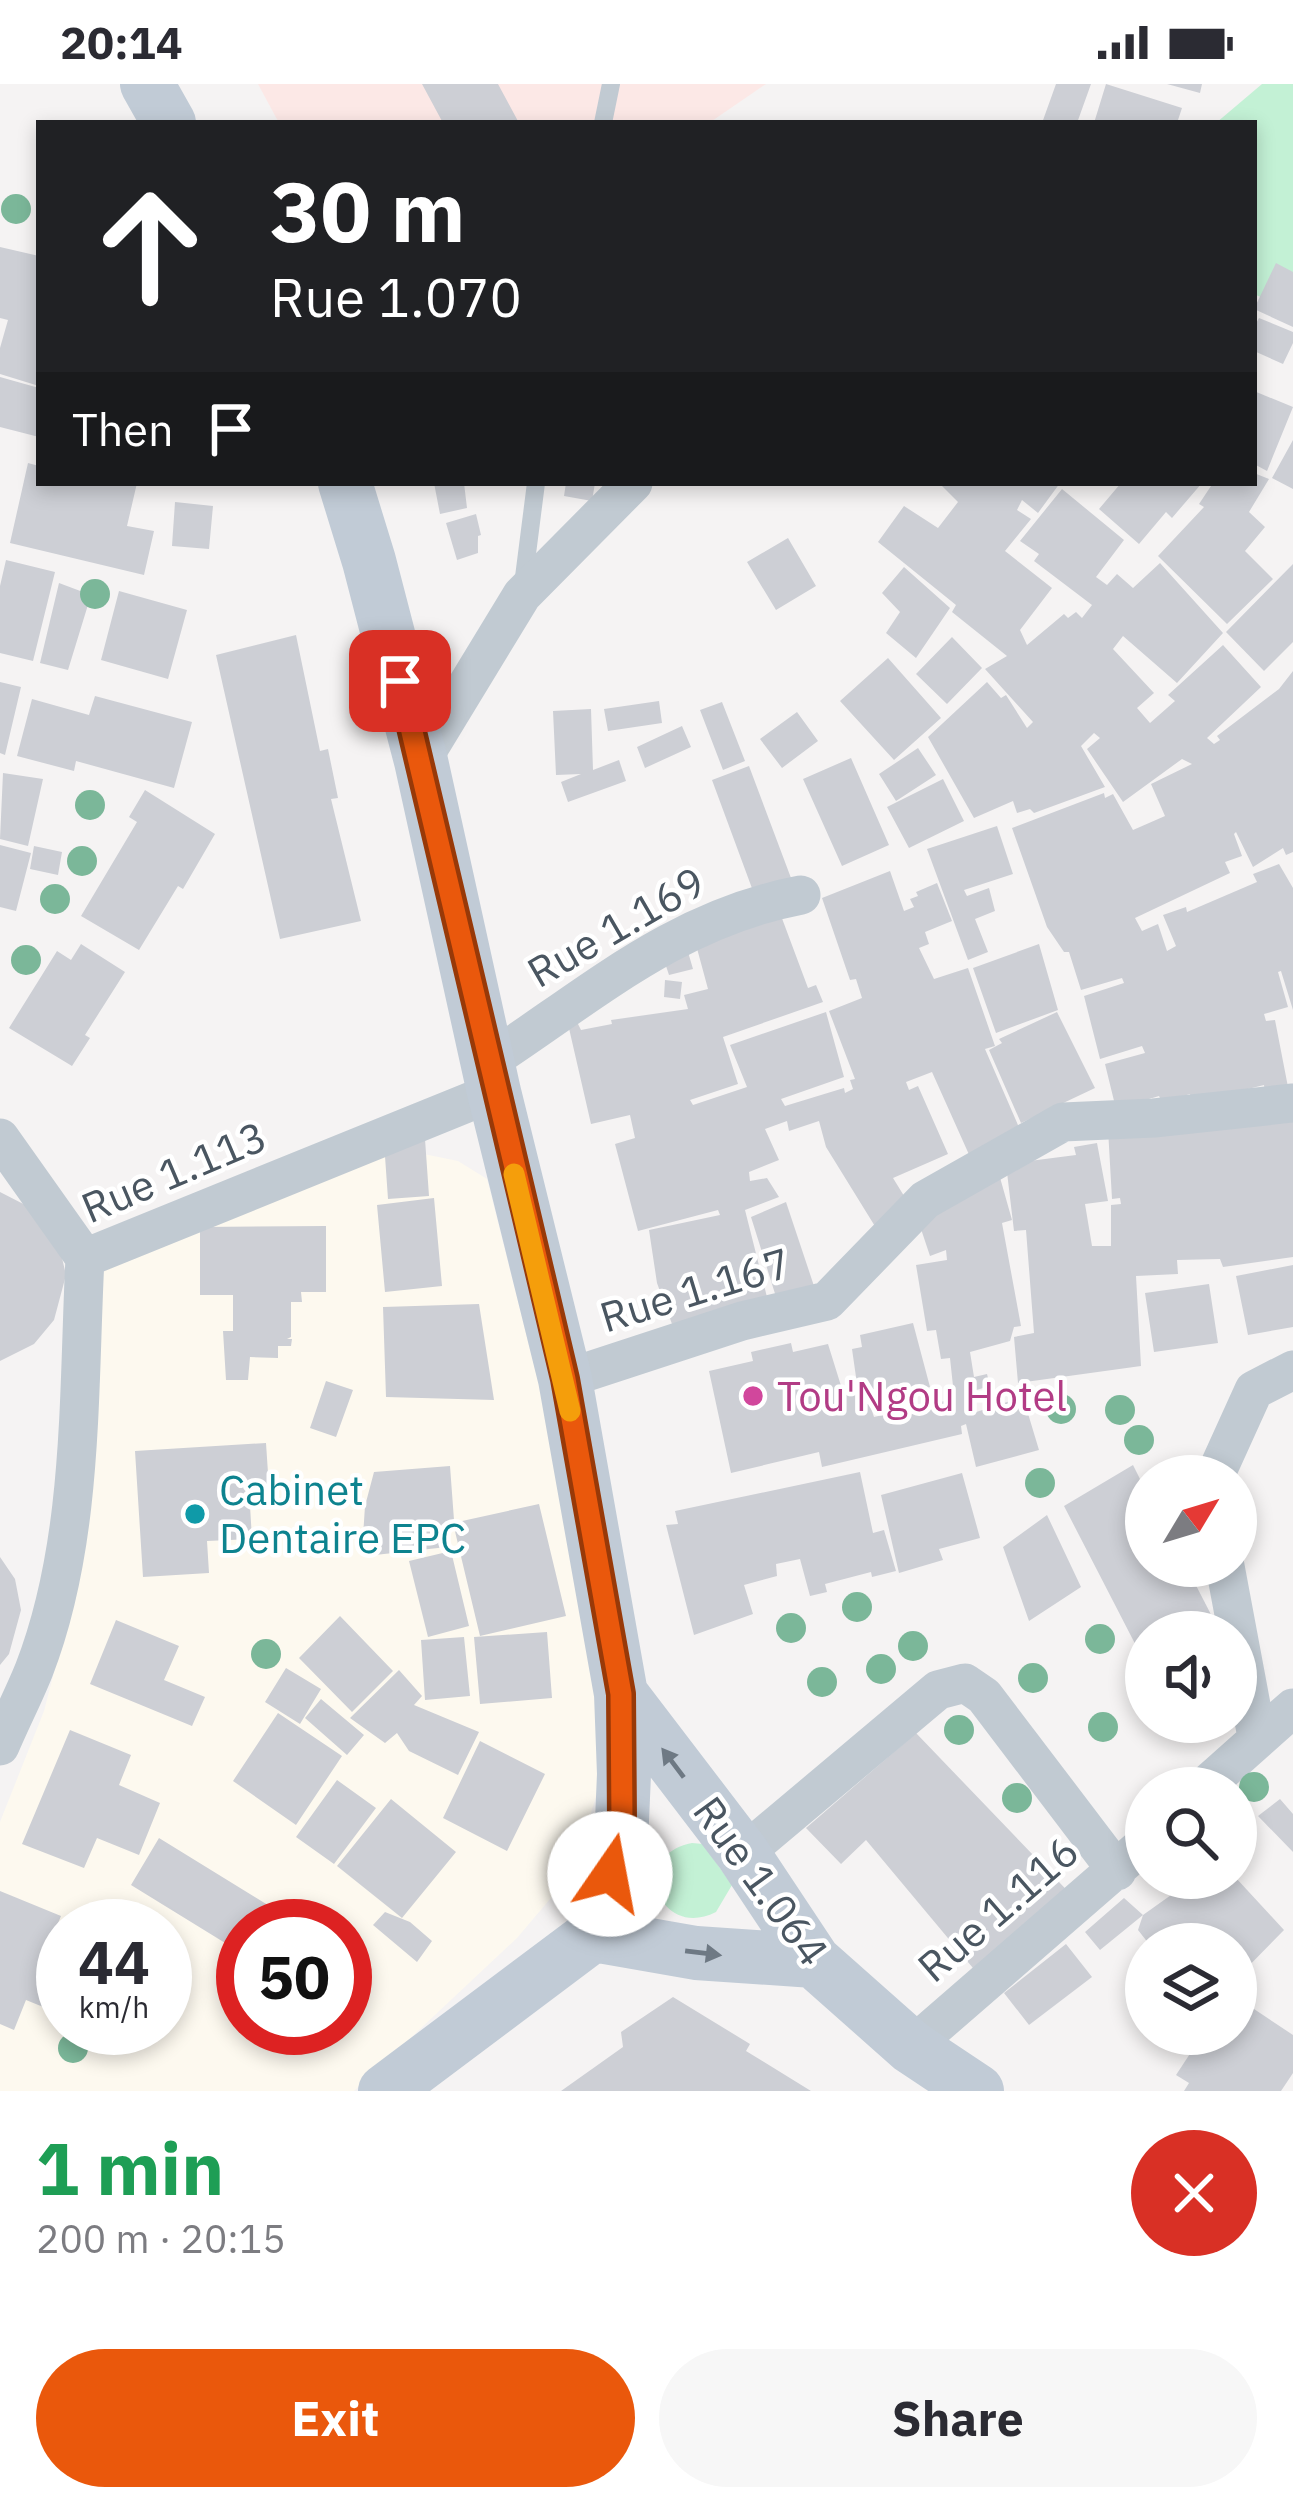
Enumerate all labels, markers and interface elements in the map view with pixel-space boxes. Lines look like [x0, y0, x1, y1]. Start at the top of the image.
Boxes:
text: 20:14 [60, 13, 183, 71]
text: 30 m [270, 156, 466, 265]
icon: ahead [72, 168, 228, 324]
text: Rue 1.070 [270, 262, 522, 332]
icon: arrive [198, 396, 264, 462]
text: Then [72, 400, 174, 458]
pin [349, 630, 451, 732]
icon: arrive [367, 648, 433, 714]
street label: Rue 1.169 [517, 854, 714, 999]
street label: Rue 1.113 [73, 1108, 275, 1235]
street label: Rue 1.167 [593, 1235, 797, 1344]
place label: Tou'Ngou Hotel [777, 1368, 1067, 1423]
marker: Tou'Ngou Hotel [740, 1383, 766, 1409]
north arrow [1125, 1455, 1257, 1587]
map controls [1125, 1455, 1257, 2055]
place label: Cabinet Dentaire EPC [219, 1462, 466, 1565]
marker: Cabinet Dentaire EPC [182, 1501, 208, 1527]
button: sound [1125, 1611, 1257, 1743]
one-way arrow [662, 1747, 686, 1778]
button: search [1125, 1767, 1257, 1899]
street label: Rue 1.064 [682, 1785, 841, 1976]
position arrow [547, 1811, 673, 1937]
street label: Rue 1.116 [906, 1824, 1090, 1994]
speed limit sign: 50 [216, 1899, 372, 2055]
text: 44 [78, 1922, 150, 2001]
button: layers [1125, 1923, 1257, 2055]
one-way arrow [685, 1944, 722, 1963]
text: km/h [79, 1987, 149, 2026]
text: 1 min [36, 2121, 224, 2215]
button: close [1131, 2130, 1257, 2256]
text: 200 m · 20:15 [36, 2213, 286, 2264]
button: Exit [36, 2349, 635, 2487]
button: Share [659, 2349, 1257, 2487]

